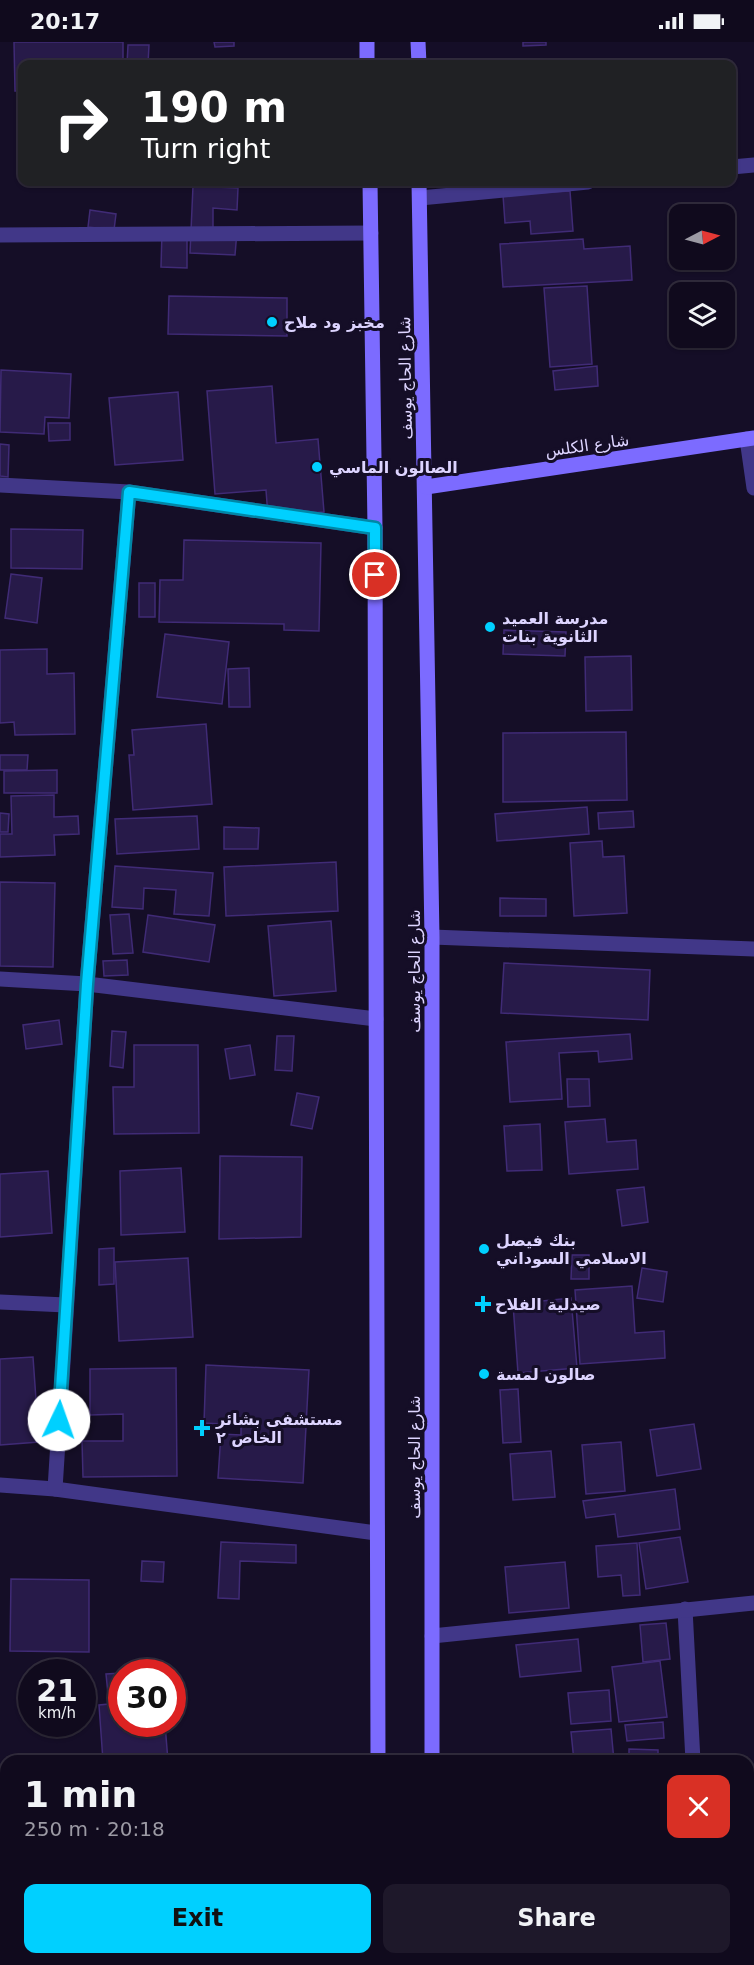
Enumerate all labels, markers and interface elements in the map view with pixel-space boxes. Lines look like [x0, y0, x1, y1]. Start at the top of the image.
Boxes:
text: 20:17 [30, 9, 100, 34]
text: 190 m [141, 83, 287, 132]
icon: right [42, 84, 120, 162]
text: Turn right [141, 133, 270, 164]
north arrow [669, 204, 735, 270]
map controls [669, 204, 735, 348]
button: layers [669, 282, 735, 348]
place label: مخبز ود ملاح [284, 313, 385, 332]
marker: مخبز ود ملاح [265, 315, 279, 329]
street label: شارع الحاج يوسف [395, 316, 417, 440]
street label: شارع الكلس [544, 430, 630, 462]
place label: الصالون الماسي [329, 458, 458, 478]
marker: الصالون الماسي [310, 460, 324, 474]
pin [349, 549, 400, 600]
icon: arrive [358, 558, 391, 591]
place label: مدرسة العميد الثانوية بنات [502, 609, 608, 646]
marker: مدرسة العميد الثانوية بنات [483, 620, 497, 634]
street label: شارع الحاج يوسف [405, 909, 425, 1033]
place label: بنك فيصل الاسلامي السوداني [496, 1231, 647, 1269]
marker: بنك فيصل الاسلامي السوداني [477, 1242, 491, 1256]
place label: صيدلية الفلاح [495, 1295, 601, 1314]
marker: صيدلية الفلاح [476, 1297, 490, 1311]
place label: صالون لمسة [496, 1365, 595, 1384]
marker: صالون لمسة [477, 1367, 491, 1381]
position arrow [27, 1388, 91, 1452]
street label: شارع الحاج يوسف [405, 1395, 425, 1519]
place label: مستشفى بشائر الخاص ٢ [215, 1410, 343, 1447]
marker: مستشفى بشائر الخاص ٢ [193, 1419, 211, 1437]
speed limit sign: 30 [108, 1659, 186, 1737]
text: 21 [36, 1673, 78, 1708]
text: km/h [38, 1704, 76, 1722]
text: 1 min [24, 1774, 137, 1815]
button: close [667, 1775, 730, 1838]
text: 250 m · 20:18 [24, 1817, 165, 1841]
button: Exit [24, 1884, 371, 1953]
button: Share [383, 1884, 730, 1953]

